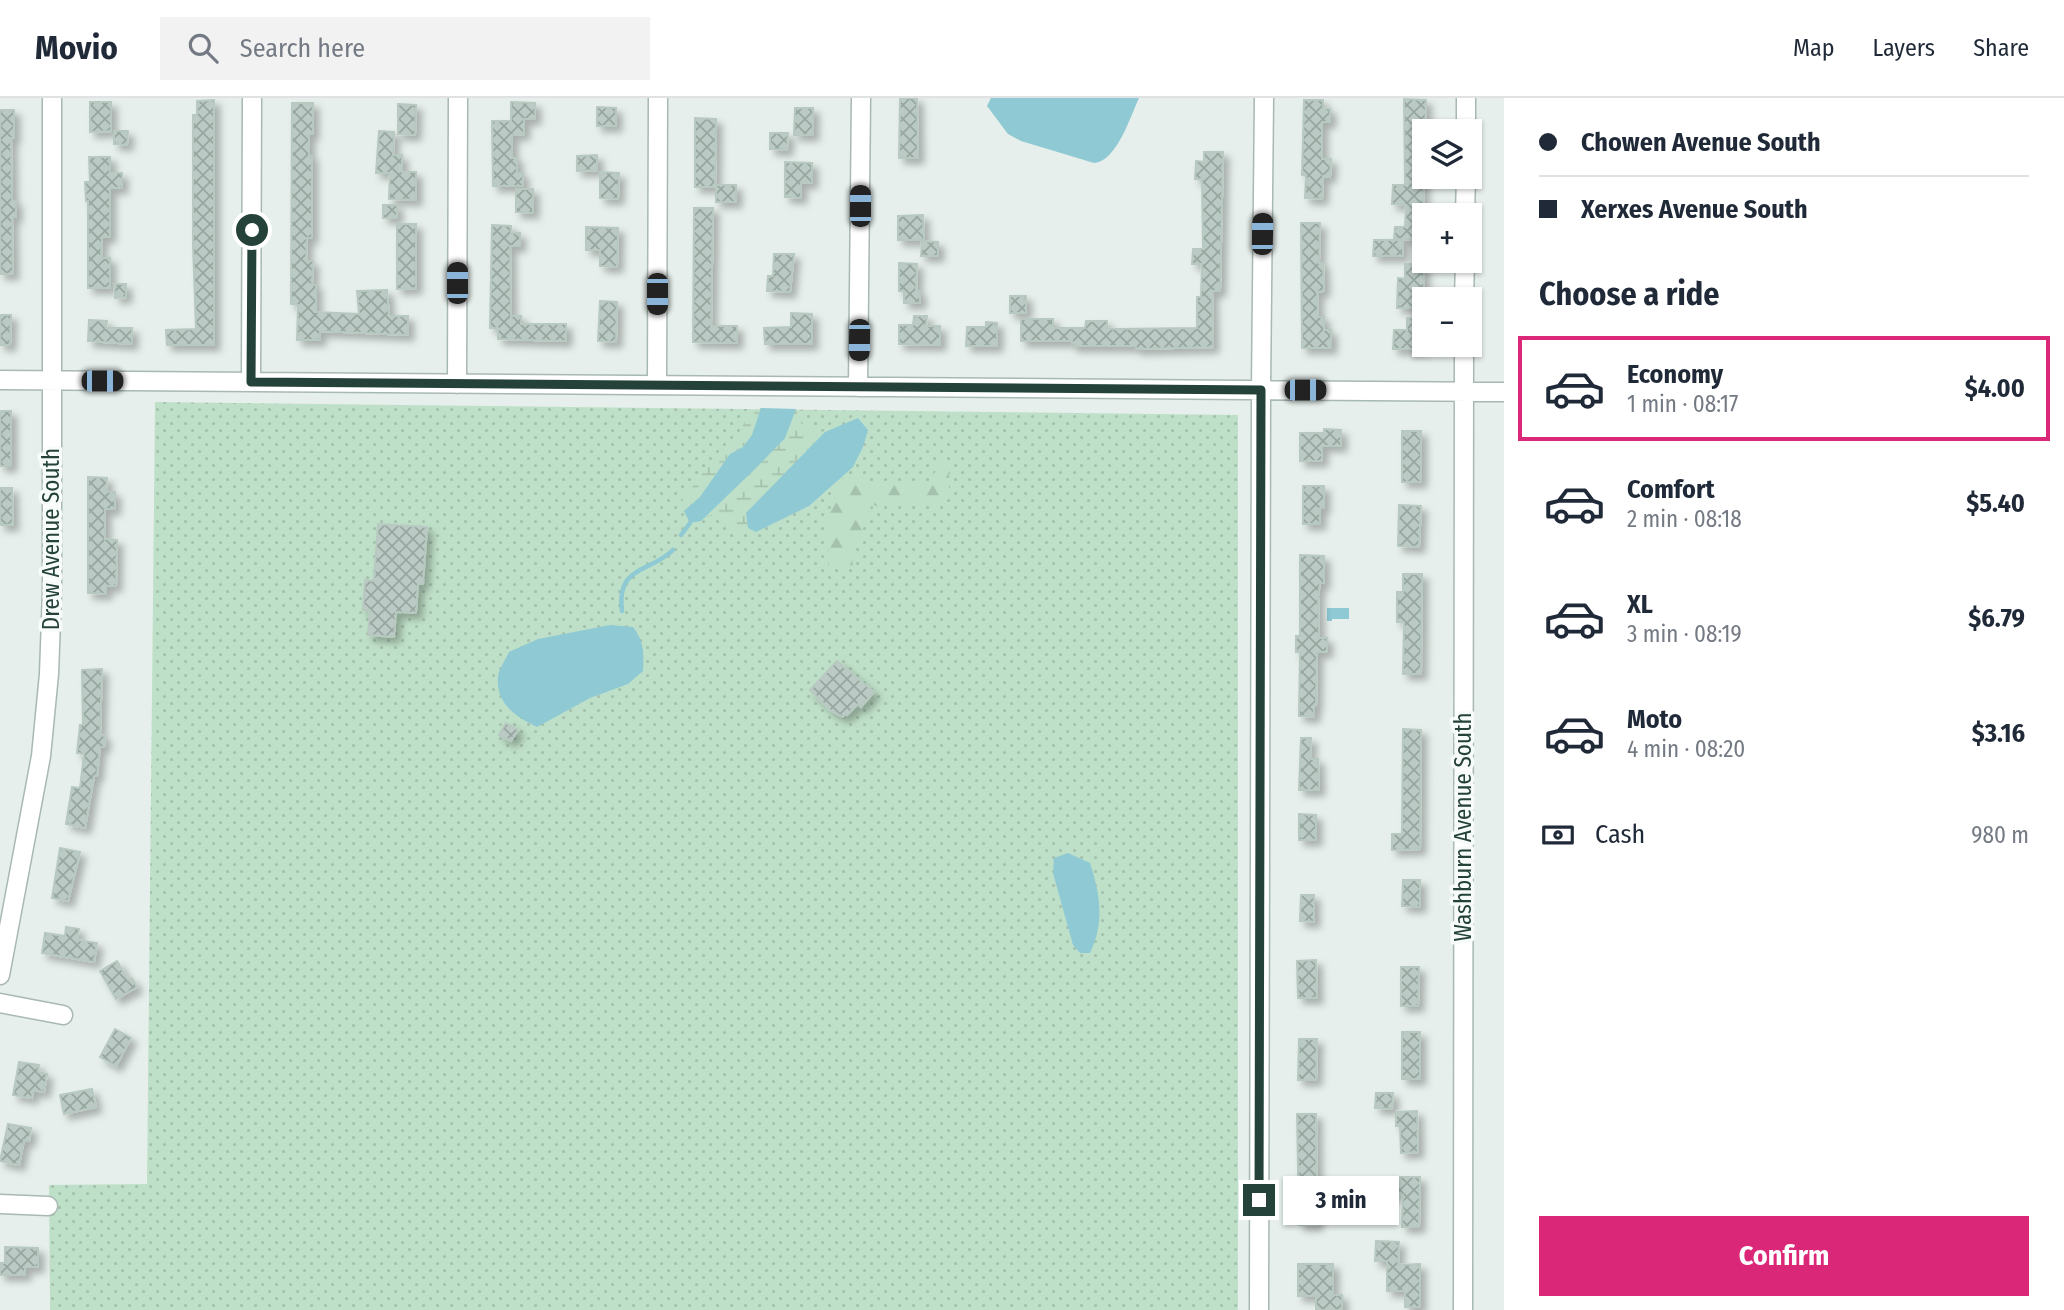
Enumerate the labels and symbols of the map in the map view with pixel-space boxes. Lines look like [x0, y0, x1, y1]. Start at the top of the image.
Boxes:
car [850, 185, 871, 227]
car [1252, 213, 1273, 255]
route start [236, 214, 268, 246]
car [447, 262, 468, 304]
car [647, 273, 668, 315]
car [849, 319, 870, 361]
car [82, 371, 124, 392]
car [1285, 380, 1327, 401]
street label: Drew Avenue South [37, 448, 65, 630]
street label: Washburn Avenue South [1449, 712, 1477, 942]
callout: 3 min [1284, 1176, 1399, 1224]
route end [1243, 1184, 1275, 1216]

